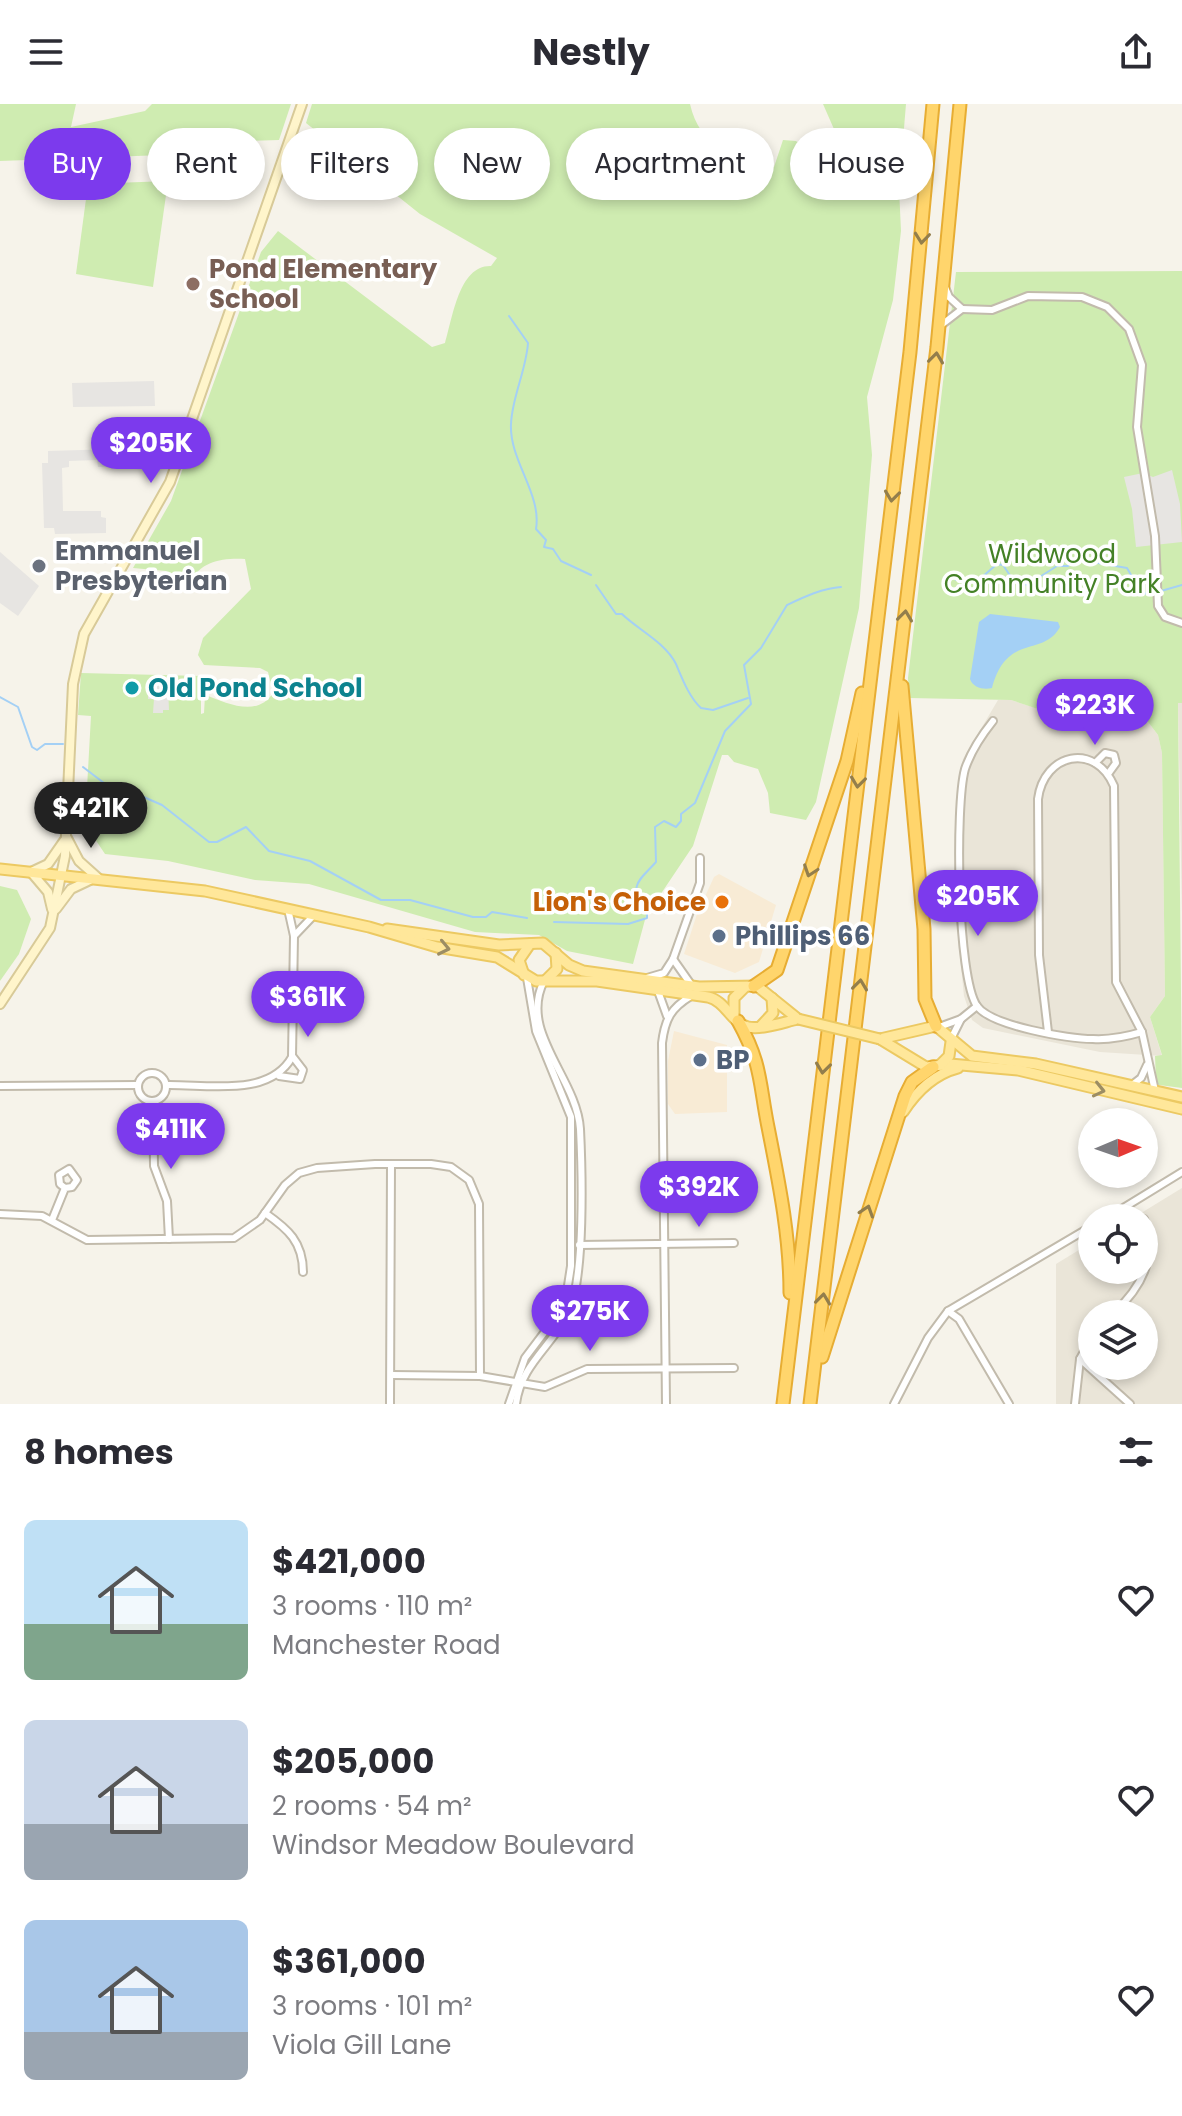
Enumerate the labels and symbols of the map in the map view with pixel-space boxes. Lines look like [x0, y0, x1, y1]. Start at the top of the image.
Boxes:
one-way arrow [913, 231, 930, 244]
place label: Pond Elementary School [209, 251, 438, 317]
marker: Pond Elementary School [184, 275, 202, 293]
one-way arrow [927, 351, 944, 364]
pin: $205K [95, 417, 207, 485]
one-way arrow [884, 490, 901, 503]
place label: Emmanuel Presbyterian [55, 533, 228, 599]
park label: Wildwood Community Park [944, 536, 1161, 602]
marker: Emmanuel Presbyterian [30, 557, 48, 575]
one-way arrow [896, 609, 913, 623]
place label: Old Pond School [148, 670, 363, 706]
marker: Old Pond School [123, 679, 141, 697]
pin: $223K [1039, 679, 1151, 747]
one-way arrow [850, 775, 867, 789]
pin: $421K [35, 782, 147, 850]
one-way arrow [803, 863, 819, 877]
pin: $205K [922, 870, 1034, 938]
place label: Lion's Choice [533, 884, 706, 920]
marker: Lion's Choice [713, 893, 731, 911]
place label: Phillips 66 [735, 918, 870, 954]
marker: Phillips 66 [710, 927, 728, 945]
one-way arrow [436, 939, 450, 956]
pin: $361K [252, 971, 364, 1039]
one-way arrow [852, 978, 869, 991]
place label: BP [716, 1042, 749, 1078]
marker: BP [691, 1051, 709, 1069]
one-way arrow [815, 1062, 832, 1075]
one-way arrow [1092, 1081, 1105, 1098]
pin: $411K [115, 1103, 227, 1171]
north arrow [1078, 1108, 1158, 1188]
pin: $392K [643, 1161, 755, 1229]
one-way arrow [858, 1205, 874, 1219]
pin: $275K [534, 1285, 646, 1353]
one-way arrow [814, 1292, 831, 1306]

